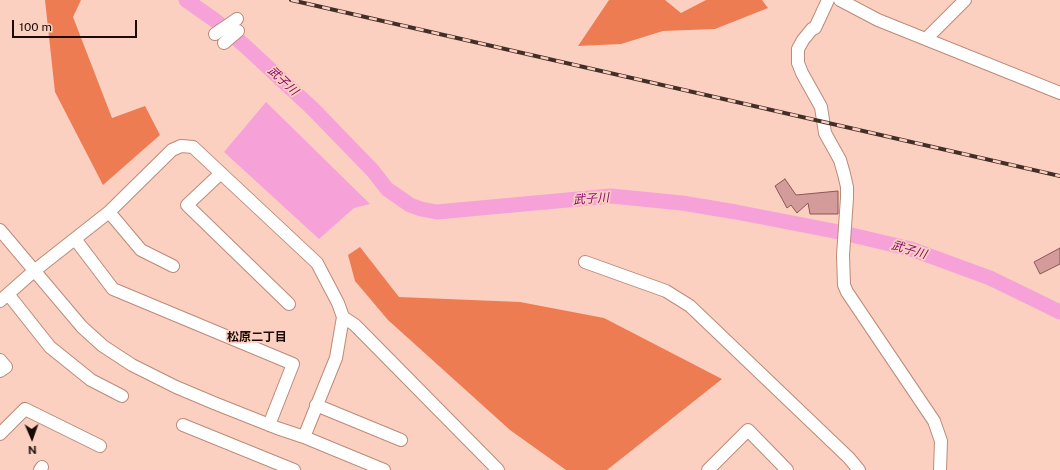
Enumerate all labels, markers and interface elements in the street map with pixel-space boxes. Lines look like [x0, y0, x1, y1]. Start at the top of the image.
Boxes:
scale bar [14, 12, 139, 38]
text: 100 m [19, 20, 52, 34]
water label: 武子川 [265, 63, 301, 99]
water label: 武子川 [573, 191, 609, 207]
water label: 武子川 [890, 238, 928, 262]
district label: 松原二丁目 [227, 330, 287, 344]
north arrow [12, 418, 52, 458]
text: N [28, 444, 37, 456]

